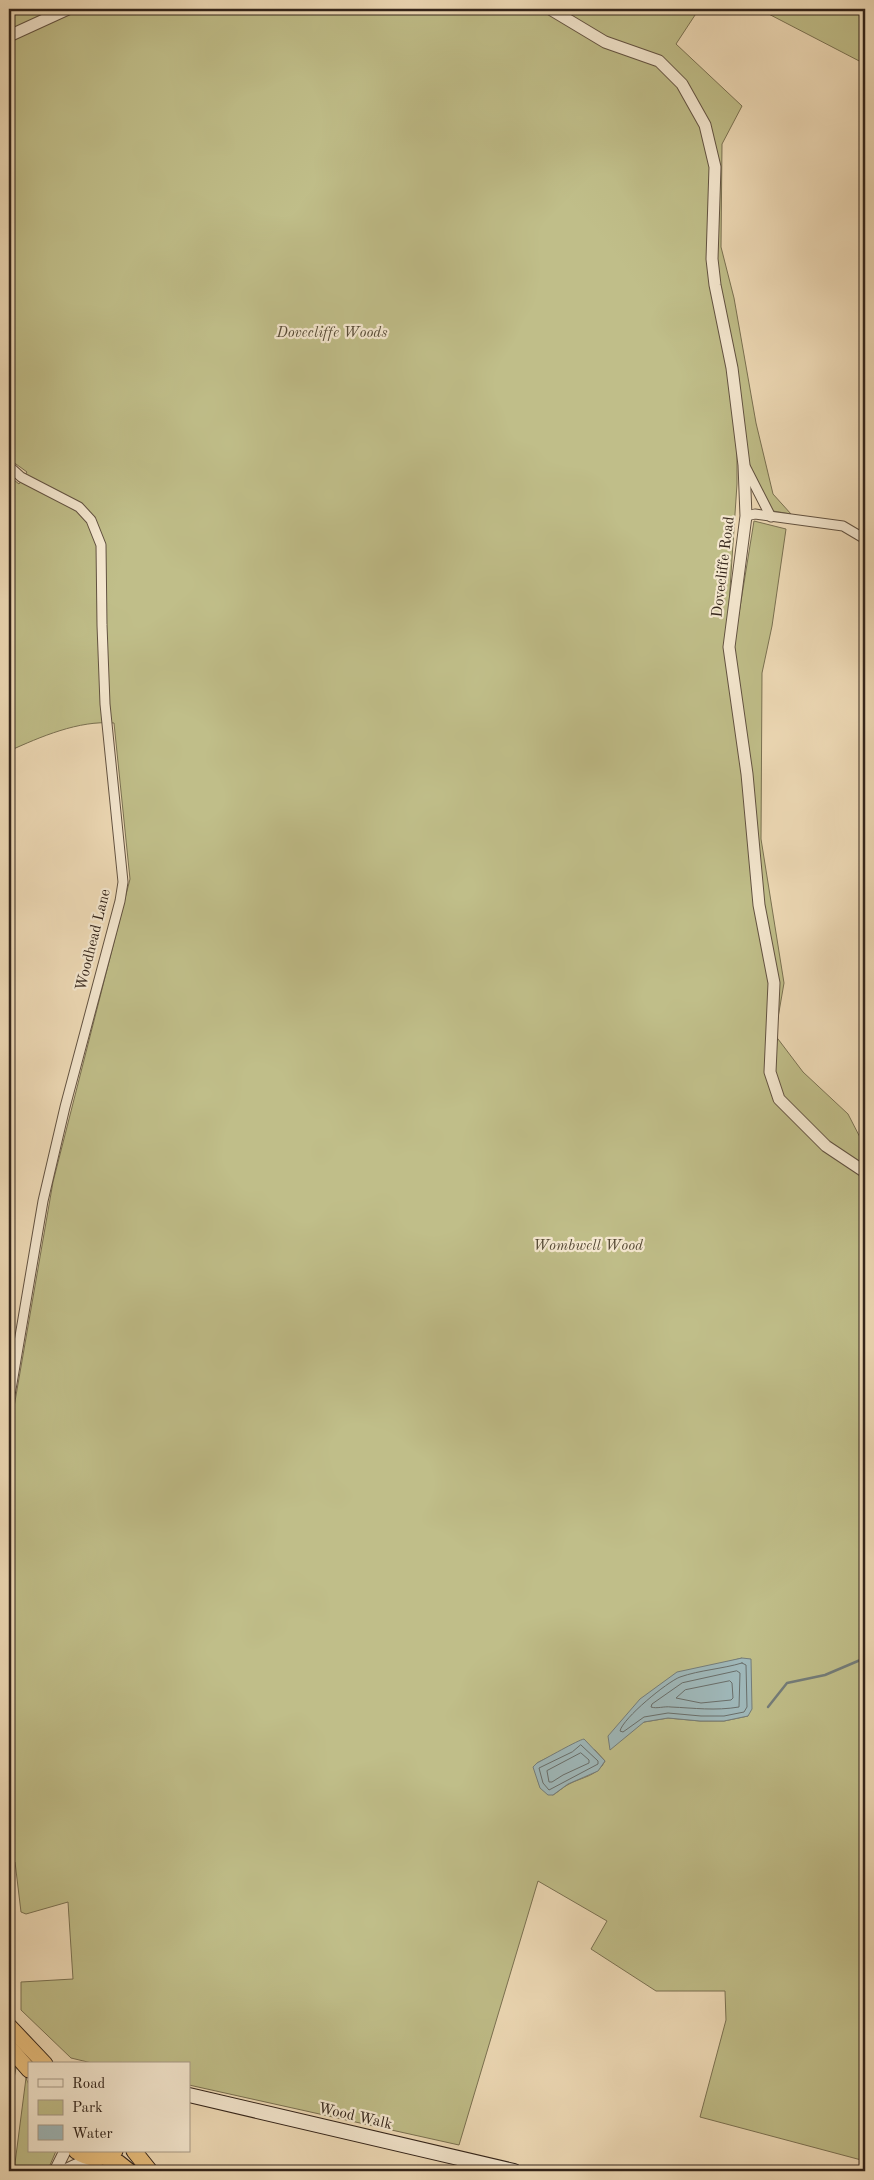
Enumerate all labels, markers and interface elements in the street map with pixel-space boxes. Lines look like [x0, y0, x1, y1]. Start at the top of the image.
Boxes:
park label: Dovecliffe Woods [275, 326, 388, 341]
street label: Dovecliffe Road [710, 515, 738, 618]
street label: Woodhead Lane [74, 888, 114, 992]
park label: Wombwell Wood [533, 1239, 644, 1254]
legend [28, 2062, 190, 2152]
text: Road [72, 2077, 106, 2092]
text: Park [72, 2101, 103, 2116]
street label: Wood Walk [316, 2101, 394, 2133]
text: Water [72, 2127, 113, 2142]

